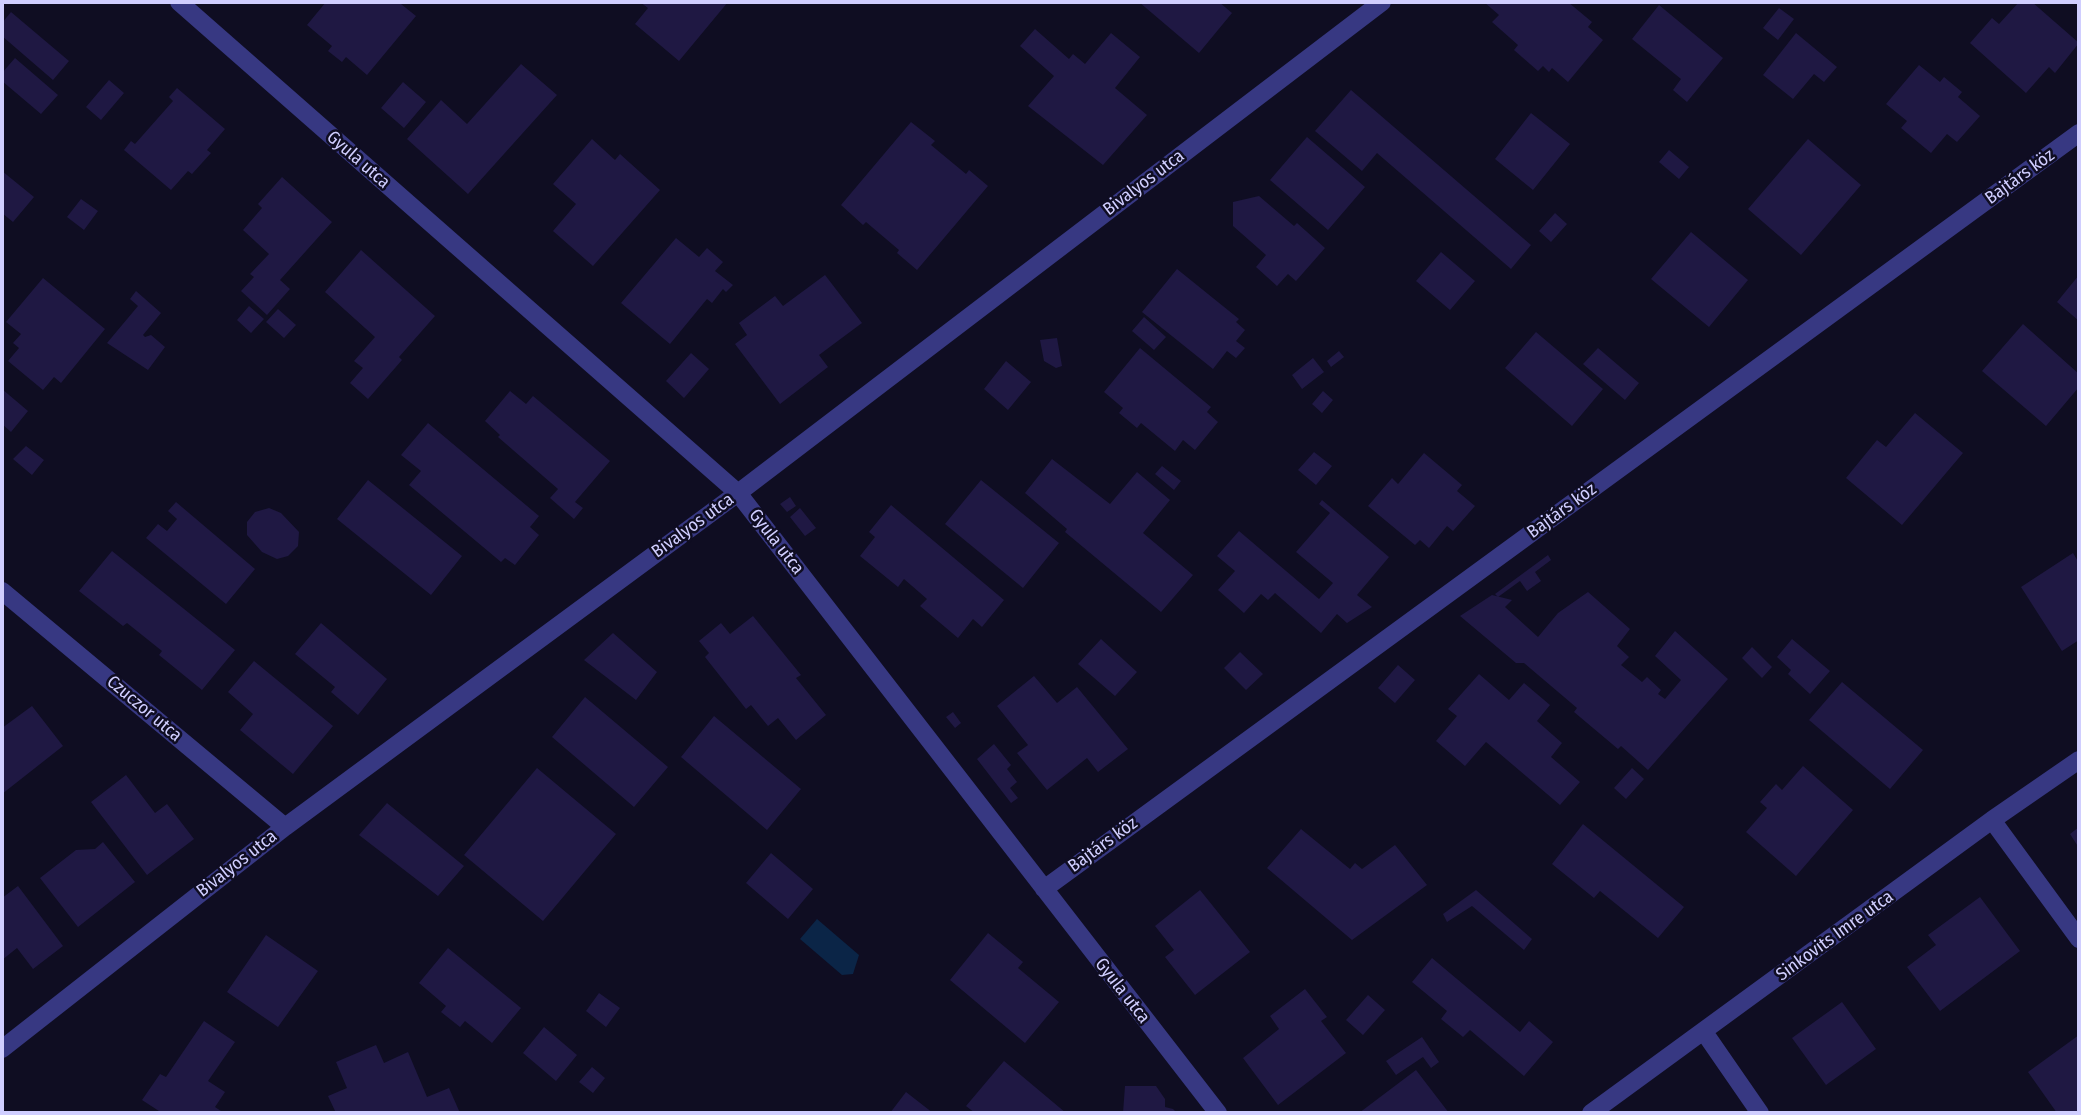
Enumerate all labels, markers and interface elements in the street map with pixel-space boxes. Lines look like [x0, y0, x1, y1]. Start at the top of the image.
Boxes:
street label: Gyula utca [322, 127, 394, 193]
street label: Bivalyos utca [1099, 145, 1189, 221]
street label: Bajtárs köz [1981, 145, 2059, 209]
street label: Bajtárs köz [1523, 479, 1601, 543]
street label: Bivalyos utca [648, 489, 738, 563]
street label: Gyula utca [744, 505, 808, 579]
street label: Czuczor utca [102, 671, 186, 747]
street label: Bajtárs köz [1064, 813, 1142, 877]
street label: Bivalyos utca [193, 826, 281, 902]
street label: Sinkovits Imre utca [1772, 886, 1898, 986]
street label: Gyula utca [1090, 954, 1154, 1028]

